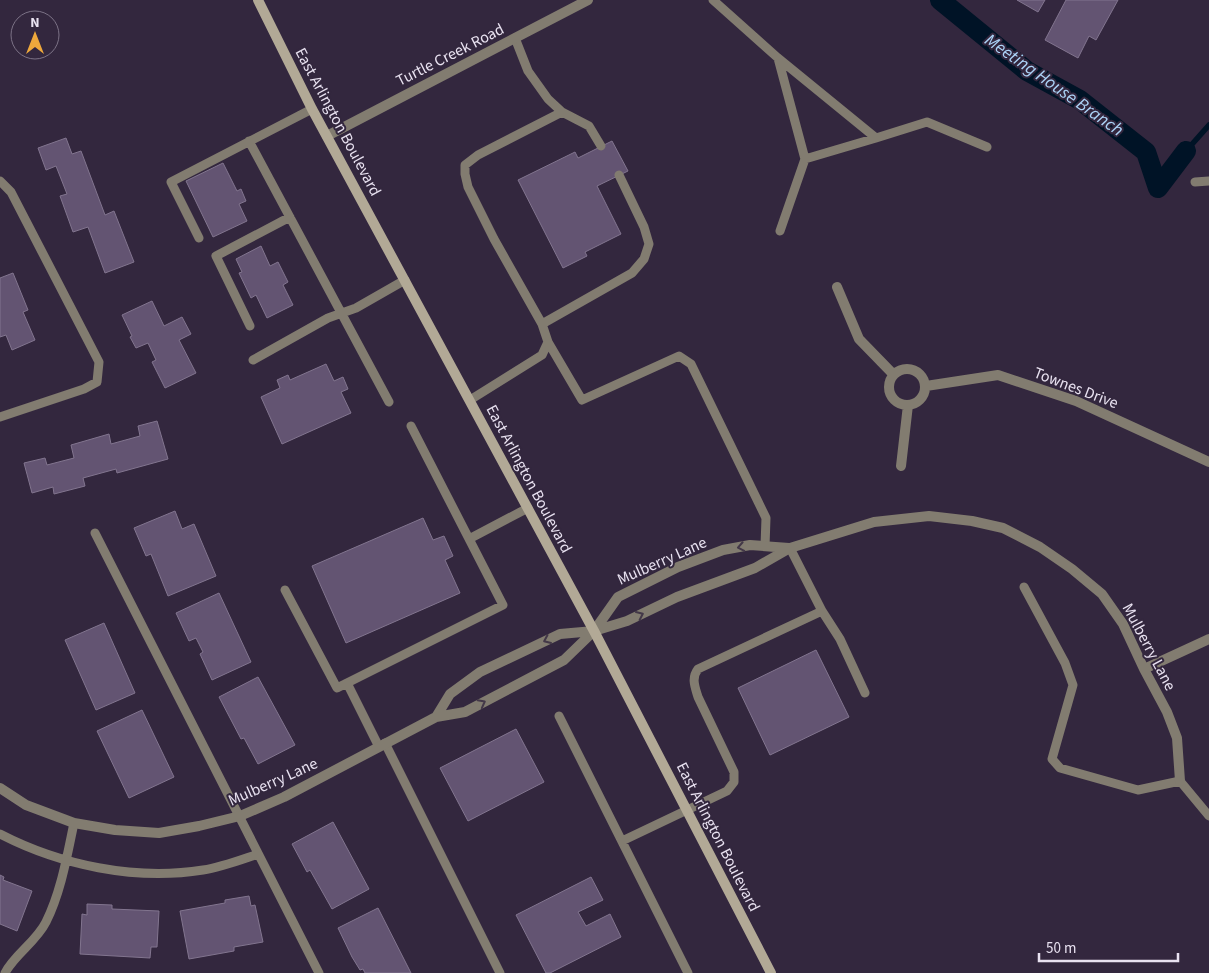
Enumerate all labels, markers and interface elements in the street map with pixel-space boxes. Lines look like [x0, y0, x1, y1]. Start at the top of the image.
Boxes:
north arrow [10, 10, 60, 60]
text: N [30, 13, 40, 33]
street label: Turtle Creek Road [392, 18, 508, 92]
water label: Meeting House Branch [980, 28, 1128, 142]
street label: East Arlington Boulevard [290, 44, 386, 200]
street label: Townes Drive [1031, 362, 1122, 414]
street label: East Arlington Boulevard [481, 401, 577, 557]
street label: Mulberry Lane [614, 531, 710, 591]
one-way arrow [737, 541, 745, 552]
street label: Mulberry Lane [1117, 599, 1181, 695]
one-way arrow [635, 610, 644, 621]
one-way arrow [543, 633, 552, 644]
one-way arrow [476, 699, 485, 709]
street label: Mulberry Lane [225, 752, 321, 812]
street label: East Arlington Boulevard [671, 759, 765, 915]
scale bar [1039, 930, 1178, 962]
text: 50 m [1046, 938, 1076, 959]

